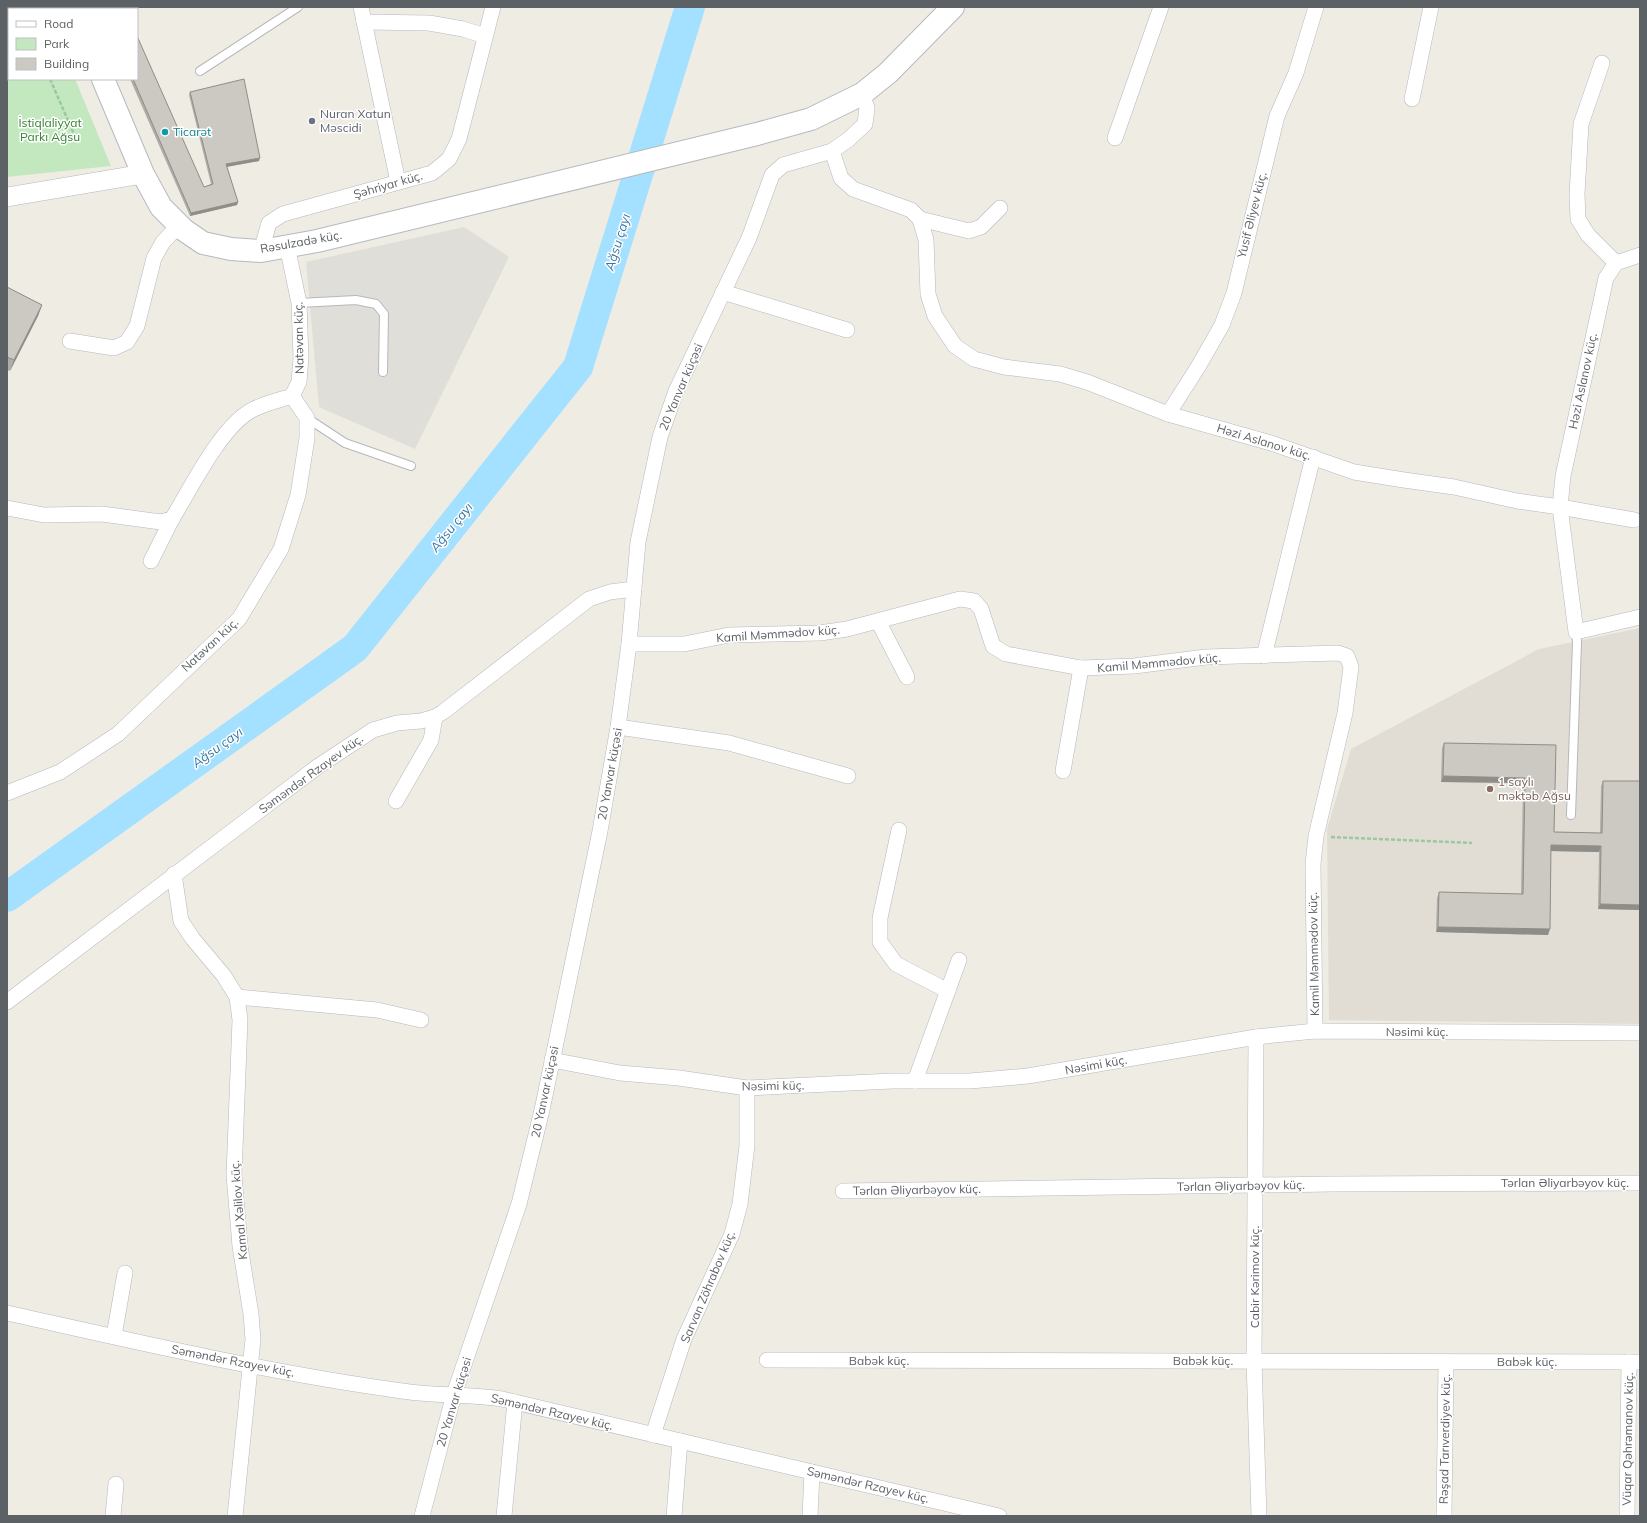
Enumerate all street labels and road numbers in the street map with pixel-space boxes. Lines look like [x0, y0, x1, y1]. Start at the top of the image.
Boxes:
street label: Şəhriyar küç. [352, 168, 424, 202]
street label: Yusif Əliyev küç. [1233, 170, 1269, 260]
street label: Rəsulzadə küç. [259, 227, 343, 256]
street label: Natəvan küç. [290, 302, 307, 374]
street label: Həzi Aslanov küç. [1565, 331, 1600, 430]
street label: 20 Yanvar küçəsi [655, 341, 706, 433]
street label: Həzi Aslanov küç. [1215, 420, 1313, 463]
street label: Natəvan küç. [178, 615, 241, 675]
street label: Kamil Məmmədov küç. [716, 622, 840, 645]
street label: Kamil Məmmədov küç. [1097, 650, 1221, 675]
street label: 20 Yanvar küçəsi [594, 727, 625, 821]
street label: Səməndər Rzayev küç. [256, 731, 366, 816]
street label: Kamil Məmmədov küç. [1305, 892, 1322, 1016]
street label: Nəsimi küç. [1386, 1024, 1448, 1039]
street label: 20 Yanvar küçəsi [527, 1045, 562, 1139]
street label: Nəsimi küç. [1064, 1052, 1128, 1077]
street label: Nəsimi küç. [741, 1077, 804, 1094]
street label: Kamal Xəlilov küç. [227, 1160, 250, 1260]
street label: Tərlan Əliyarbəyov küç. [1501, 1175, 1629, 1190]
street label: Tərlan Əliyarbəyov küç. [1177, 1177, 1305, 1194]
street label: Tərlan Əliyarbəyov küç. [853, 1181, 981, 1198]
street label: Cabir Kərimov küç. [1247, 1226, 1262, 1328]
street label: Sarvan Zöhrabov küç. [677, 1228, 738, 1345]
street label: Səməndər Rzayev küç. [170, 1341, 296, 1380]
street label: Babək küç. [849, 1353, 909, 1368]
street label: Babək küç. [1173, 1353, 1233, 1368]
street label: Babək küç. [1497, 1354, 1557, 1369]
street label: 20 Yanvar küçəsi [433, 1355, 474, 1449]
street label: Vüqar Qəhrəmanov küç. [1619, 1372, 1636, 1506]
street label: Rəşad Tarıverdiyev küç. [1436, 1374, 1453, 1504]
street label: Səməndər Rzayev küç. [490, 1390, 615, 1433]
street label: Səməndər Rzayev küç. [806, 1463, 931, 1506]

